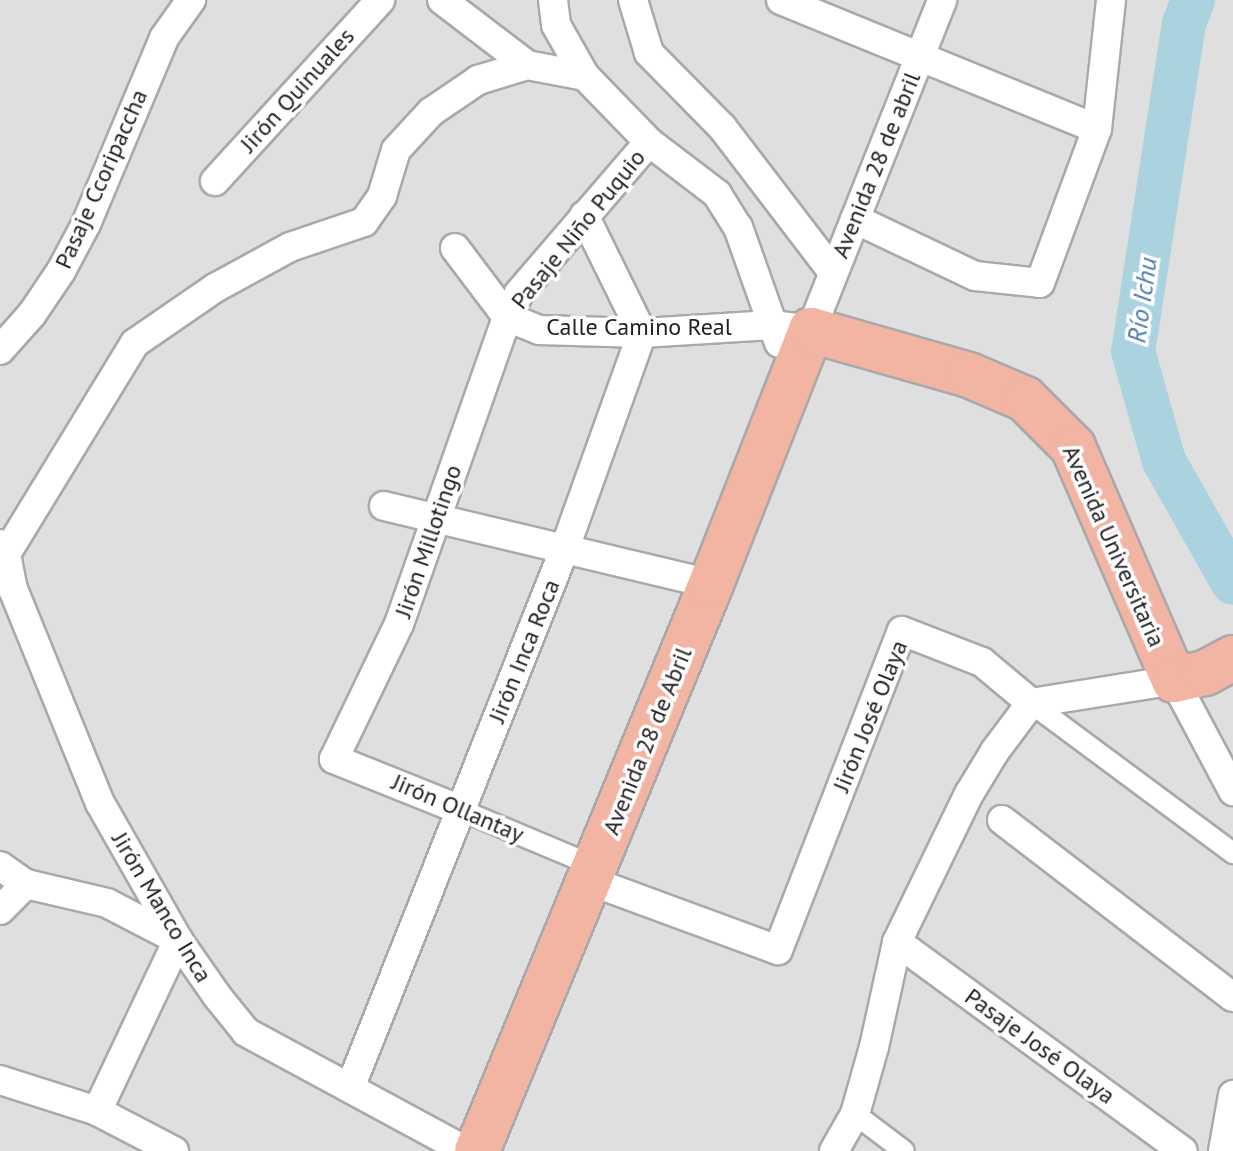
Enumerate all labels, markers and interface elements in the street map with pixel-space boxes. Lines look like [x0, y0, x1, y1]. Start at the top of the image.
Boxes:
street label: Jirón Quinuales [234, 22, 360, 158]
street label: Avenida 28 de abril [826, 68, 926, 262]
street label: Pasaje Ccoripaccha [49, 85, 153, 273]
street label: Pasaje Niño Puquio [505, 143, 651, 315]
water label: Río Ichu [1121, 255, 1163, 345]
street label: Calle Camino Real [546, 313, 732, 341]
street label: Avenida Universitaria [1057, 441, 1171, 651]
street label: Jirón Millotingo [388, 461, 468, 621]
street label: Jirón Inca Roca [482, 575, 566, 727]
street label: Jirón José Olaya [827, 636, 913, 796]
street label: Avenida 28 de Abril [596, 643, 698, 839]
street label: Jirón Ollantay [388, 767, 528, 849]
street label: Jirón Manco Inca [106, 827, 218, 987]
street label: Pasaje José Olaya [959, 982, 1121, 1110]

